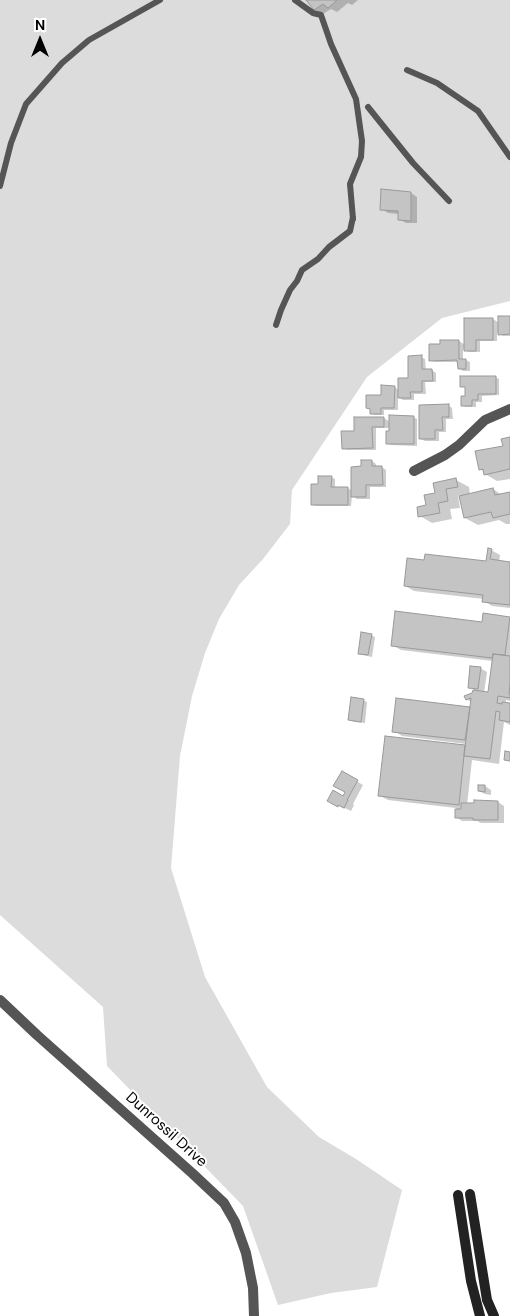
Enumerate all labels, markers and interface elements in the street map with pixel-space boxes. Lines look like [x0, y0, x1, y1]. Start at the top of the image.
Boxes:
north arrow [15, 15, 65, 65]
text: N [35, 16, 45, 34]
street label: Dunrossil Drive [122, 1089, 210, 1171]

